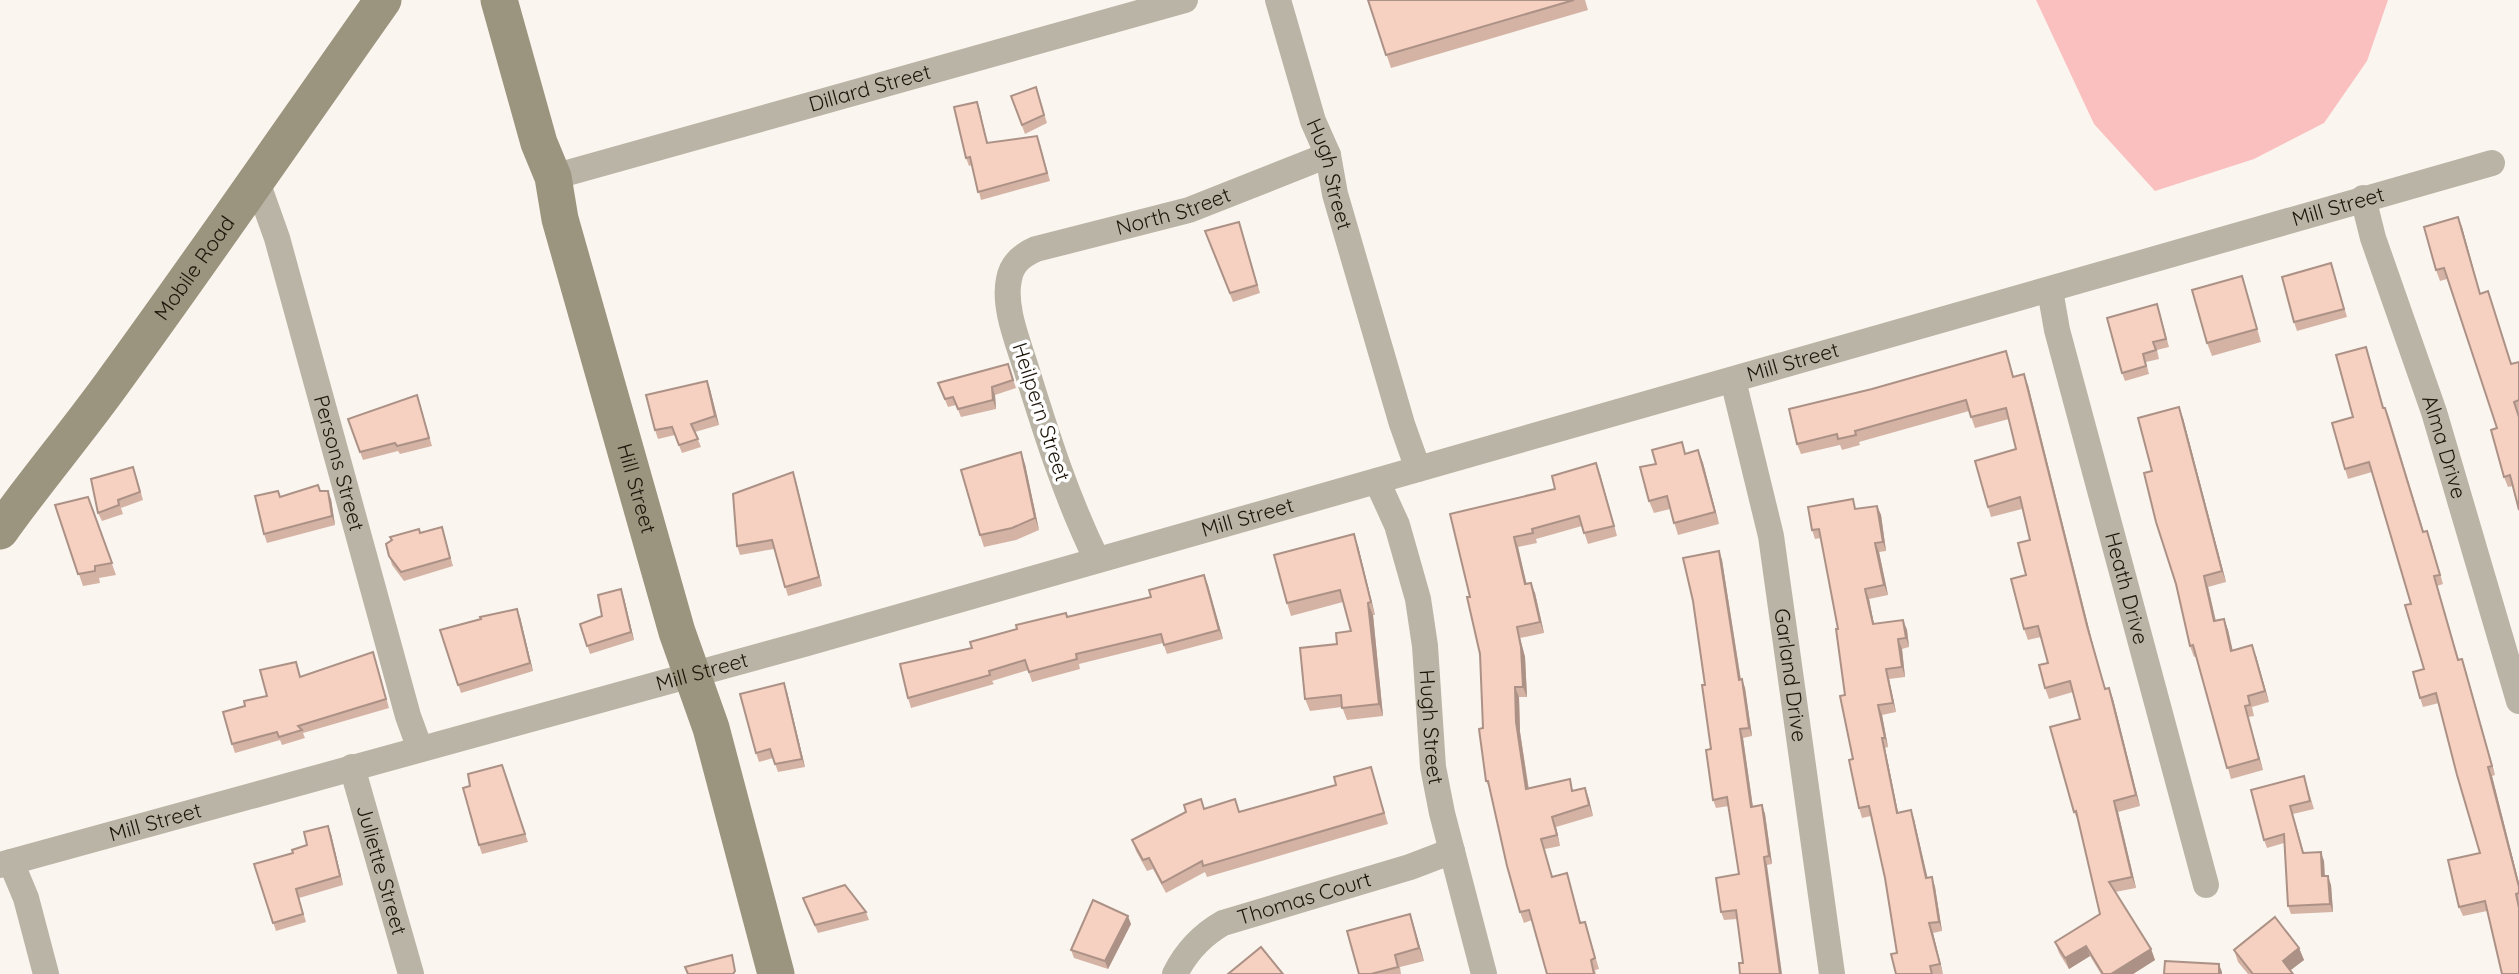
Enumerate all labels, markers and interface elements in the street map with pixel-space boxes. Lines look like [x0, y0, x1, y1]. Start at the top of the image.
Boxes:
street label: Dillard Street [806, 58, 934, 117]
street label: Hugh Street [1301, 114, 1359, 233]
street label: Mill Street [2289, 180, 2387, 231]
street label: North Street [1113, 181, 1234, 240]
street label: Mobile Road [148, 211, 240, 325]
street label: Mill Street [1743, 336, 1842, 387]
street label: Heilpern Street [1007, 339, 1077, 484]
street label: Alma Drive [2417, 391, 2473, 501]
street label: Persons Street [309, 392, 371, 534]
street label: Hill Street [612, 440, 662, 536]
street label: Mill Street [1198, 491, 1296, 542]
street label: Heath Drive [2100, 529, 2155, 647]
street label: Garland Drive [1769, 607, 1814, 743]
street label: Mill Street [653, 646, 751, 696]
street label: Hugh Street [1415, 669, 1450, 786]
street label: Mill Street [106, 796, 204, 846]
street label: Juliette Street [351, 801, 413, 938]
street label: Thomas Court [1234, 865, 1374, 930]

